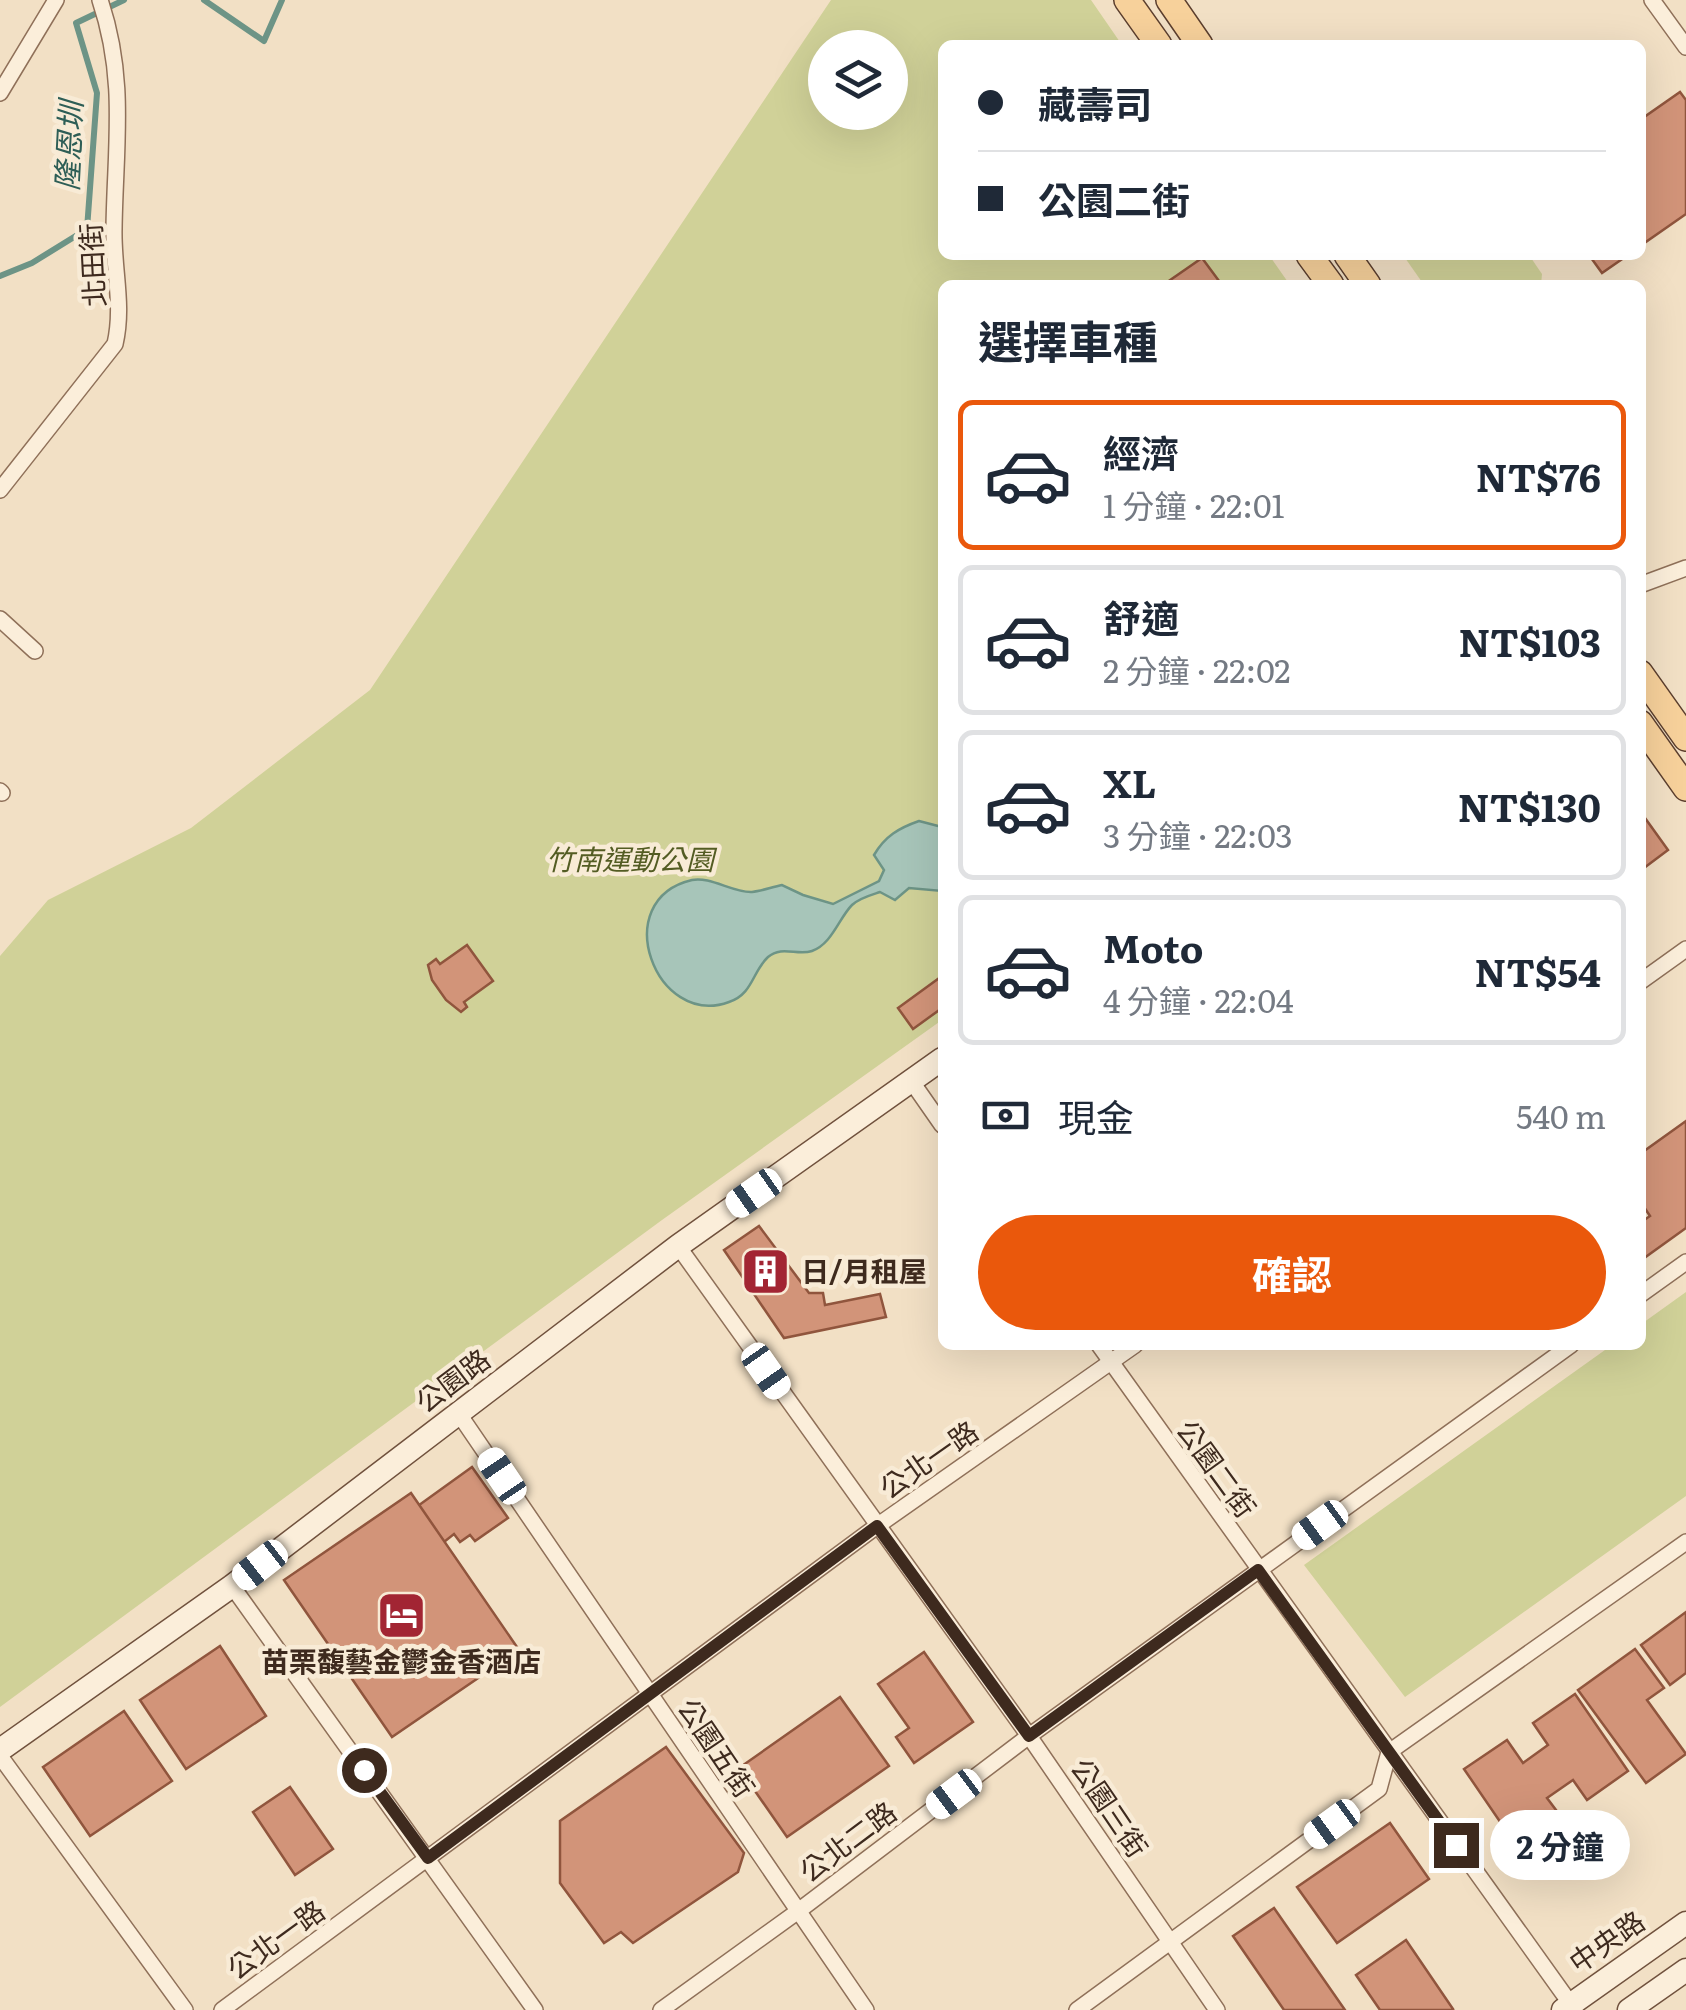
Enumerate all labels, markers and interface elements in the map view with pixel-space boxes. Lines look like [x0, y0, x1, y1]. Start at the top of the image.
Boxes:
map controls [808, 30, 908, 130]
button: layers [808, 30, 908, 130]
text: 藏壽司 [1038, 74, 1152, 131]
water label: 隆恩圳 [43, 96, 92, 192]
text: 公園二街 [1038, 170, 1190, 227]
street label: 北田街 [68, 222, 114, 308]
text: 選擇車種 [978, 306, 1158, 373]
text: 經濟 [1103, 423, 1179, 480]
icon: car [983, 430, 1073, 520]
text: NT$76 [1476, 447, 1601, 504]
text: 1 分鐘 · 22:01 [1103, 480, 1285, 528]
text: 舒適 [1103, 588, 1179, 645]
icon: car [983, 595, 1073, 685]
text: NT$103 [1458, 612, 1601, 669]
text: 2 分鐘 · 22:02 [1103, 645, 1291, 693]
text: XL [1103, 753, 1156, 810]
icon: car [983, 760, 1073, 850]
text: NT$130 [1458, 777, 1601, 834]
text: 3 分鐘 · 22:03 [1103, 810, 1293, 858]
park label: 竹南運動公園 [546, 837, 718, 879]
text: Moto [1103, 918, 1203, 975]
icon: car [983, 925, 1073, 1015]
text: NT$54 [1475, 942, 1601, 999]
text: 4 分鐘 · 22:04 [1103, 975, 1294, 1023]
text: 現金 [1058, 1087, 1134, 1144]
icon: cash [978, 1088, 1033, 1143]
text: 540 m [1516, 1091, 1606, 1139]
car [721, 1164, 787, 1222]
button: 確認 [978, 1215, 1606, 1330]
building icon: 日/月租屋 [740, 1246, 792, 1298]
place label: 日/月租屋 [801, 1249, 927, 1291]
street label: 公園路 [406, 1337, 498, 1421]
car [737, 1338, 795, 1404]
street label: 公北一路 [870, 1409, 986, 1508]
street label: 公園二街 [1168, 1410, 1268, 1525]
car [473, 1443, 531, 1509]
car [1287, 1495, 1353, 1555]
car [227, 1535, 293, 1595]
hotel icon: 苗栗馥藝金鬱金香酒店 [375, 1589, 427, 1641]
place label: 苗栗馥藝金鬱金香酒店 [261, 1639, 541, 1681]
street label: 公園五街 [669, 1689, 766, 1805]
route start [342, 1748, 387, 1793]
street label: 公園三街 [1062, 1749, 1159, 1865]
car [921, 1764, 987, 1824]
street label: 公北二路 [789, 1790, 904, 1891]
car [1299, 1794, 1365, 1854]
callout: 2 分鐘 [1491, 1810, 1631, 1880]
text: 2 分鐘 [1516, 1821, 1604, 1869]
route end [1434, 1823, 1479, 1868]
street label: 公北一路 [217, 1888, 332, 1988]
street label: 中央路 [1559, 1899, 1652, 1982]

